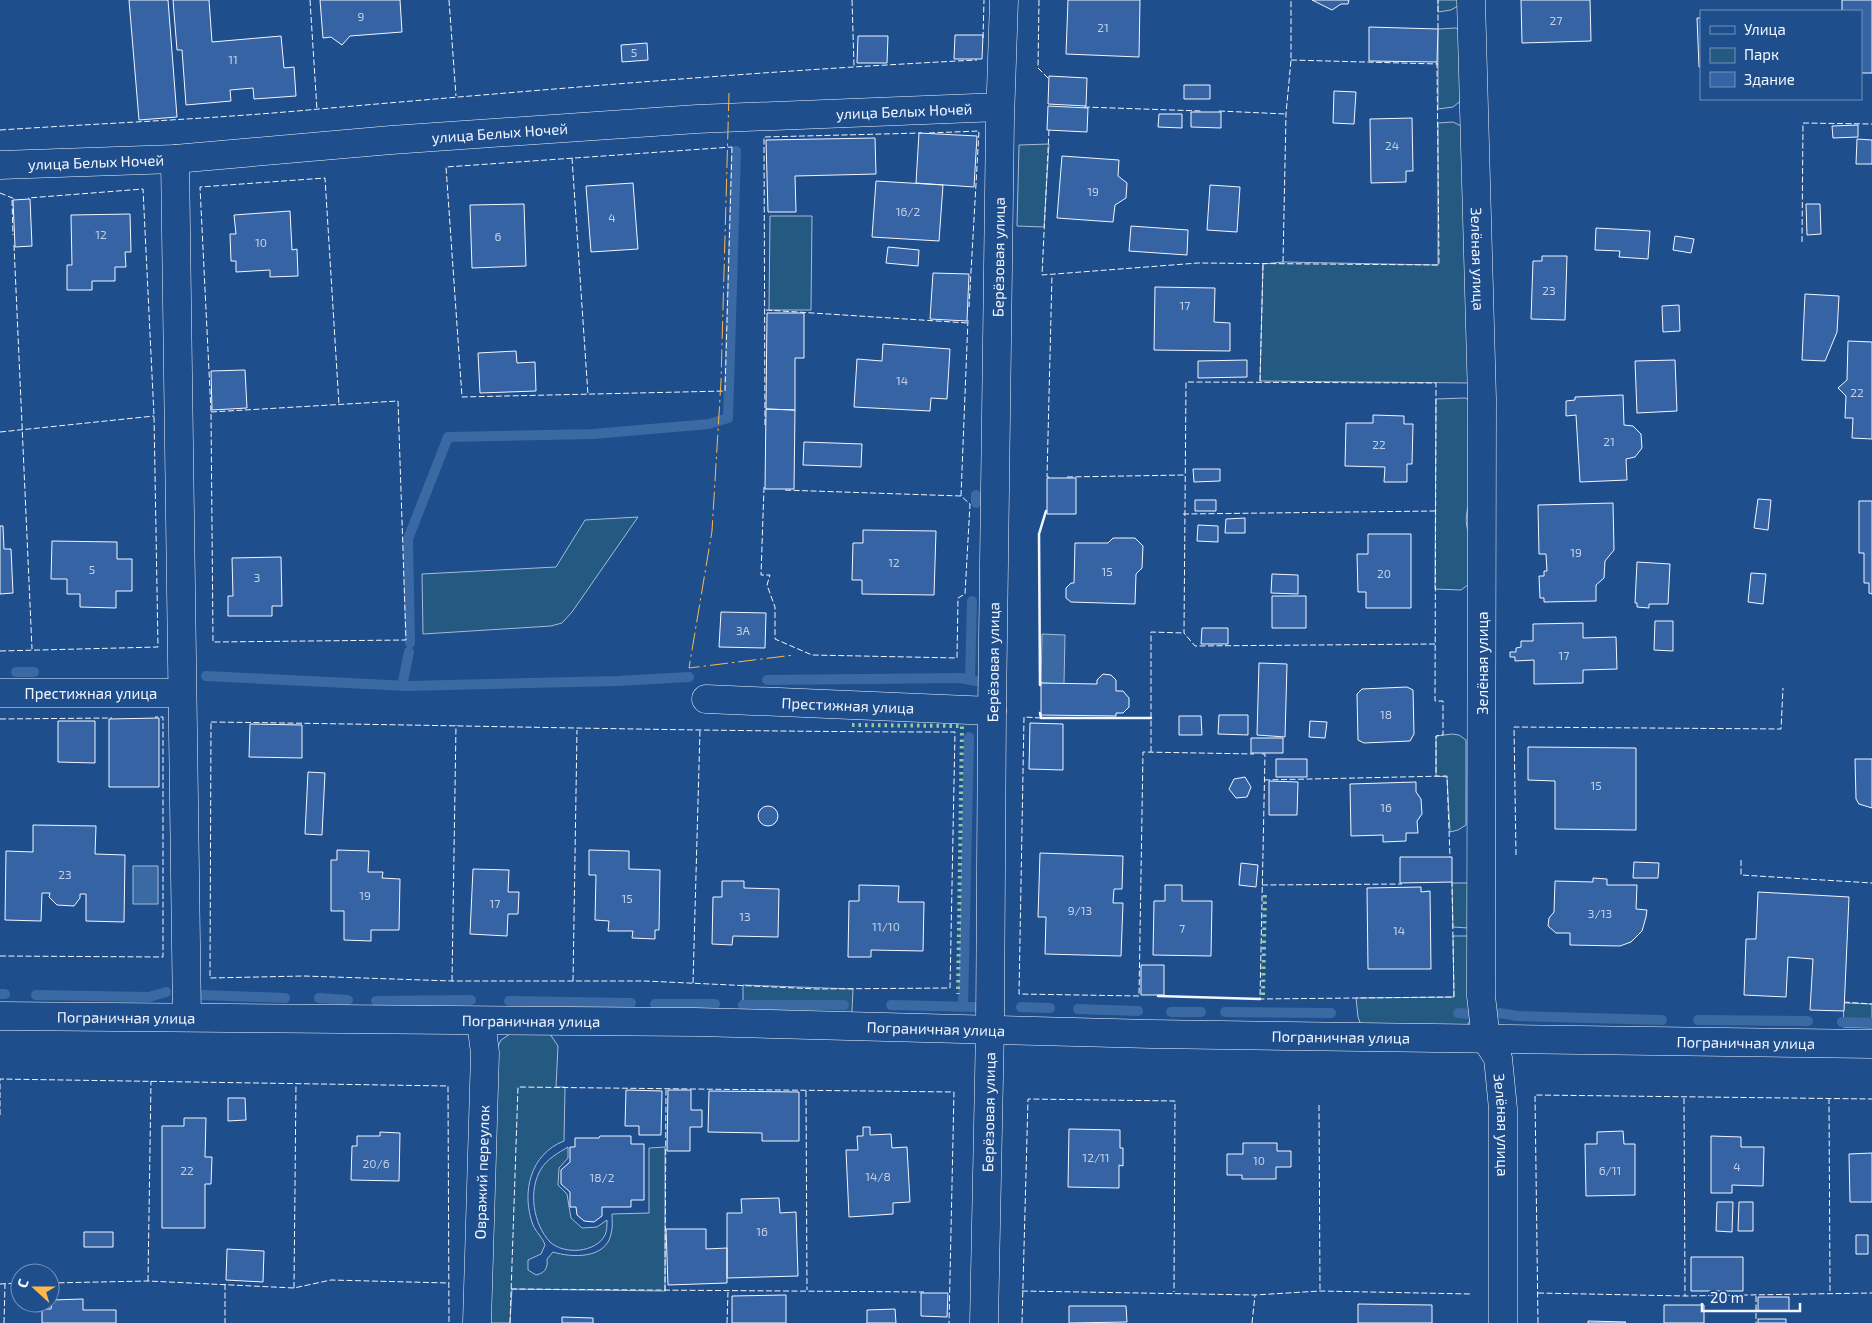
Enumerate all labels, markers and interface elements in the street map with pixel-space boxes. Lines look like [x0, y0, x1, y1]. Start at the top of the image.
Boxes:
house number: 9 [358, 9, 365, 23]
legend [1700, 10, 1862, 100]
house number: 27 [1550, 13, 1562, 27]
house number: 21 [1097, 20, 1109, 34]
text: Улица [1744, 20, 1786, 38]
house number: 5 [631, 45, 637, 59]
text: Парк [1744, 45, 1779, 63]
house number: 11 [228, 52, 238, 66]
text: Здание [1744, 70, 1795, 88]
street label: улица Белых Ночей [836, 99, 973, 123]
street label: улица Белых Ночей [431, 119, 569, 147]
house number: 24 [1385, 138, 1399, 152]
street label: улица Белых Ночей [27, 150, 164, 174]
house number: 19 [1087, 184, 1099, 198]
street label: Берёзовая улица [988, 197, 1008, 317]
house number: 16/2 [896, 204, 921, 218]
street label: Зелёная улица [1468, 207, 1489, 311]
house number: 4 [608, 210, 616, 224]
house number: 12 [95, 227, 107, 241]
house number: 6 [495, 229, 502, 243]
house number: 10 [255, 235, 267, 249]
house number: 23 [1542, 283, 1556, 297]
house number: 17 [1180, 298, 1190, 312]
house number: 14 [896, 373, 908, 387]
house number: 22 [1850, 385, 1864, 399]
house number: 21 [1603, 434, 1615, 448]
house number: 22 [1372, 437, 1386, 451]
house number: 19 [1570, 545, 1582, 559]
house number: 12 [888, 555, 900, 569]
house number: 5 [89, 562, 95, 576]
house number: 15 [1101, 564, 1113, 578]
house number: 20 [1377, 566, 1391, 580]
house number: 3 [254, 570, 260, 584]
street label: Берёзовая улица [983, 602, 1003, 722]
street label: Зелёная улица [1473, 611, 1492, 715]
house number: 3А [736, 623, 751, 637]
house number: 17 [1559, 648, 1569, 662]
street label: Престижная улица [25, 684, 157, 703]
street label: Престижная улица [781, 693, 915, 717]
house number: 18 [1380, 707, 1392, 721]
house number: 15 [1590, 778, 1602, 792]
house number: 16 [1380, 800, 1392, 814]
house number: 23 [58, 867, 72, 881]
house number: 19 [359, 888, 371, 902]
house number: 15 [621, 891, 633, 905]
house number: 17 [490, 896, 500, 910]
house number: 9/13 [1068, 903, 1092, 917]
house number: 3/13 [1588, 906, 1612, 920]
house number: 13 [739, 909, 751, 923]
house number: 11/10 [872, 919, 900, 933]
house number: 7 [1179, 921, 1185, 935]
house number: 14 [1393, 923, 1405, 937]
street label: Пограничная улица [57, 1007, 195, 1027]
street label: Пограничная улица [462, 1011, 600, 1031]
street label: Пограничная улица [866, 1018, 1005, 1039]
street label: Пограничная улица [1271, 1027, 1410, 1047]
street label: Пограничная улица [1676, 1032, 1815, 1053]
street label: Берёзовая улица [978, 1052, 999, 1172]
street label: Зелёная улица [1491, 1072, 1512, 1177]
street label: Овражий переулок [470, 1105, 493, 1239]
house number: 12/11 [1082, 1150, 1110, 1164]
house number: 10 [1253, 1153, 1265, 1167]
house number: 20/6 [362, 1156, 390, 1170]
house number: 4 [1733, 1159, 1741, 1173]
house number: 22 [180, 1163, 194, 1177]
house number: 6/11 [1599, 1163, 1621, 1177]
house number: 14/8 [865, 1169, 891, 1183]
house number: 18/2 [589, 1170, 615, 1184]
house number: 16 [756, 1224, 768, 1238]
north arrow [10, 1263, 60, 1313]
text: С [13, 1276, 32, 1290]
scale bar [1702, 1280, 1800, 1312]
text: 20 m [1710, 1288, 1744, 1306]

